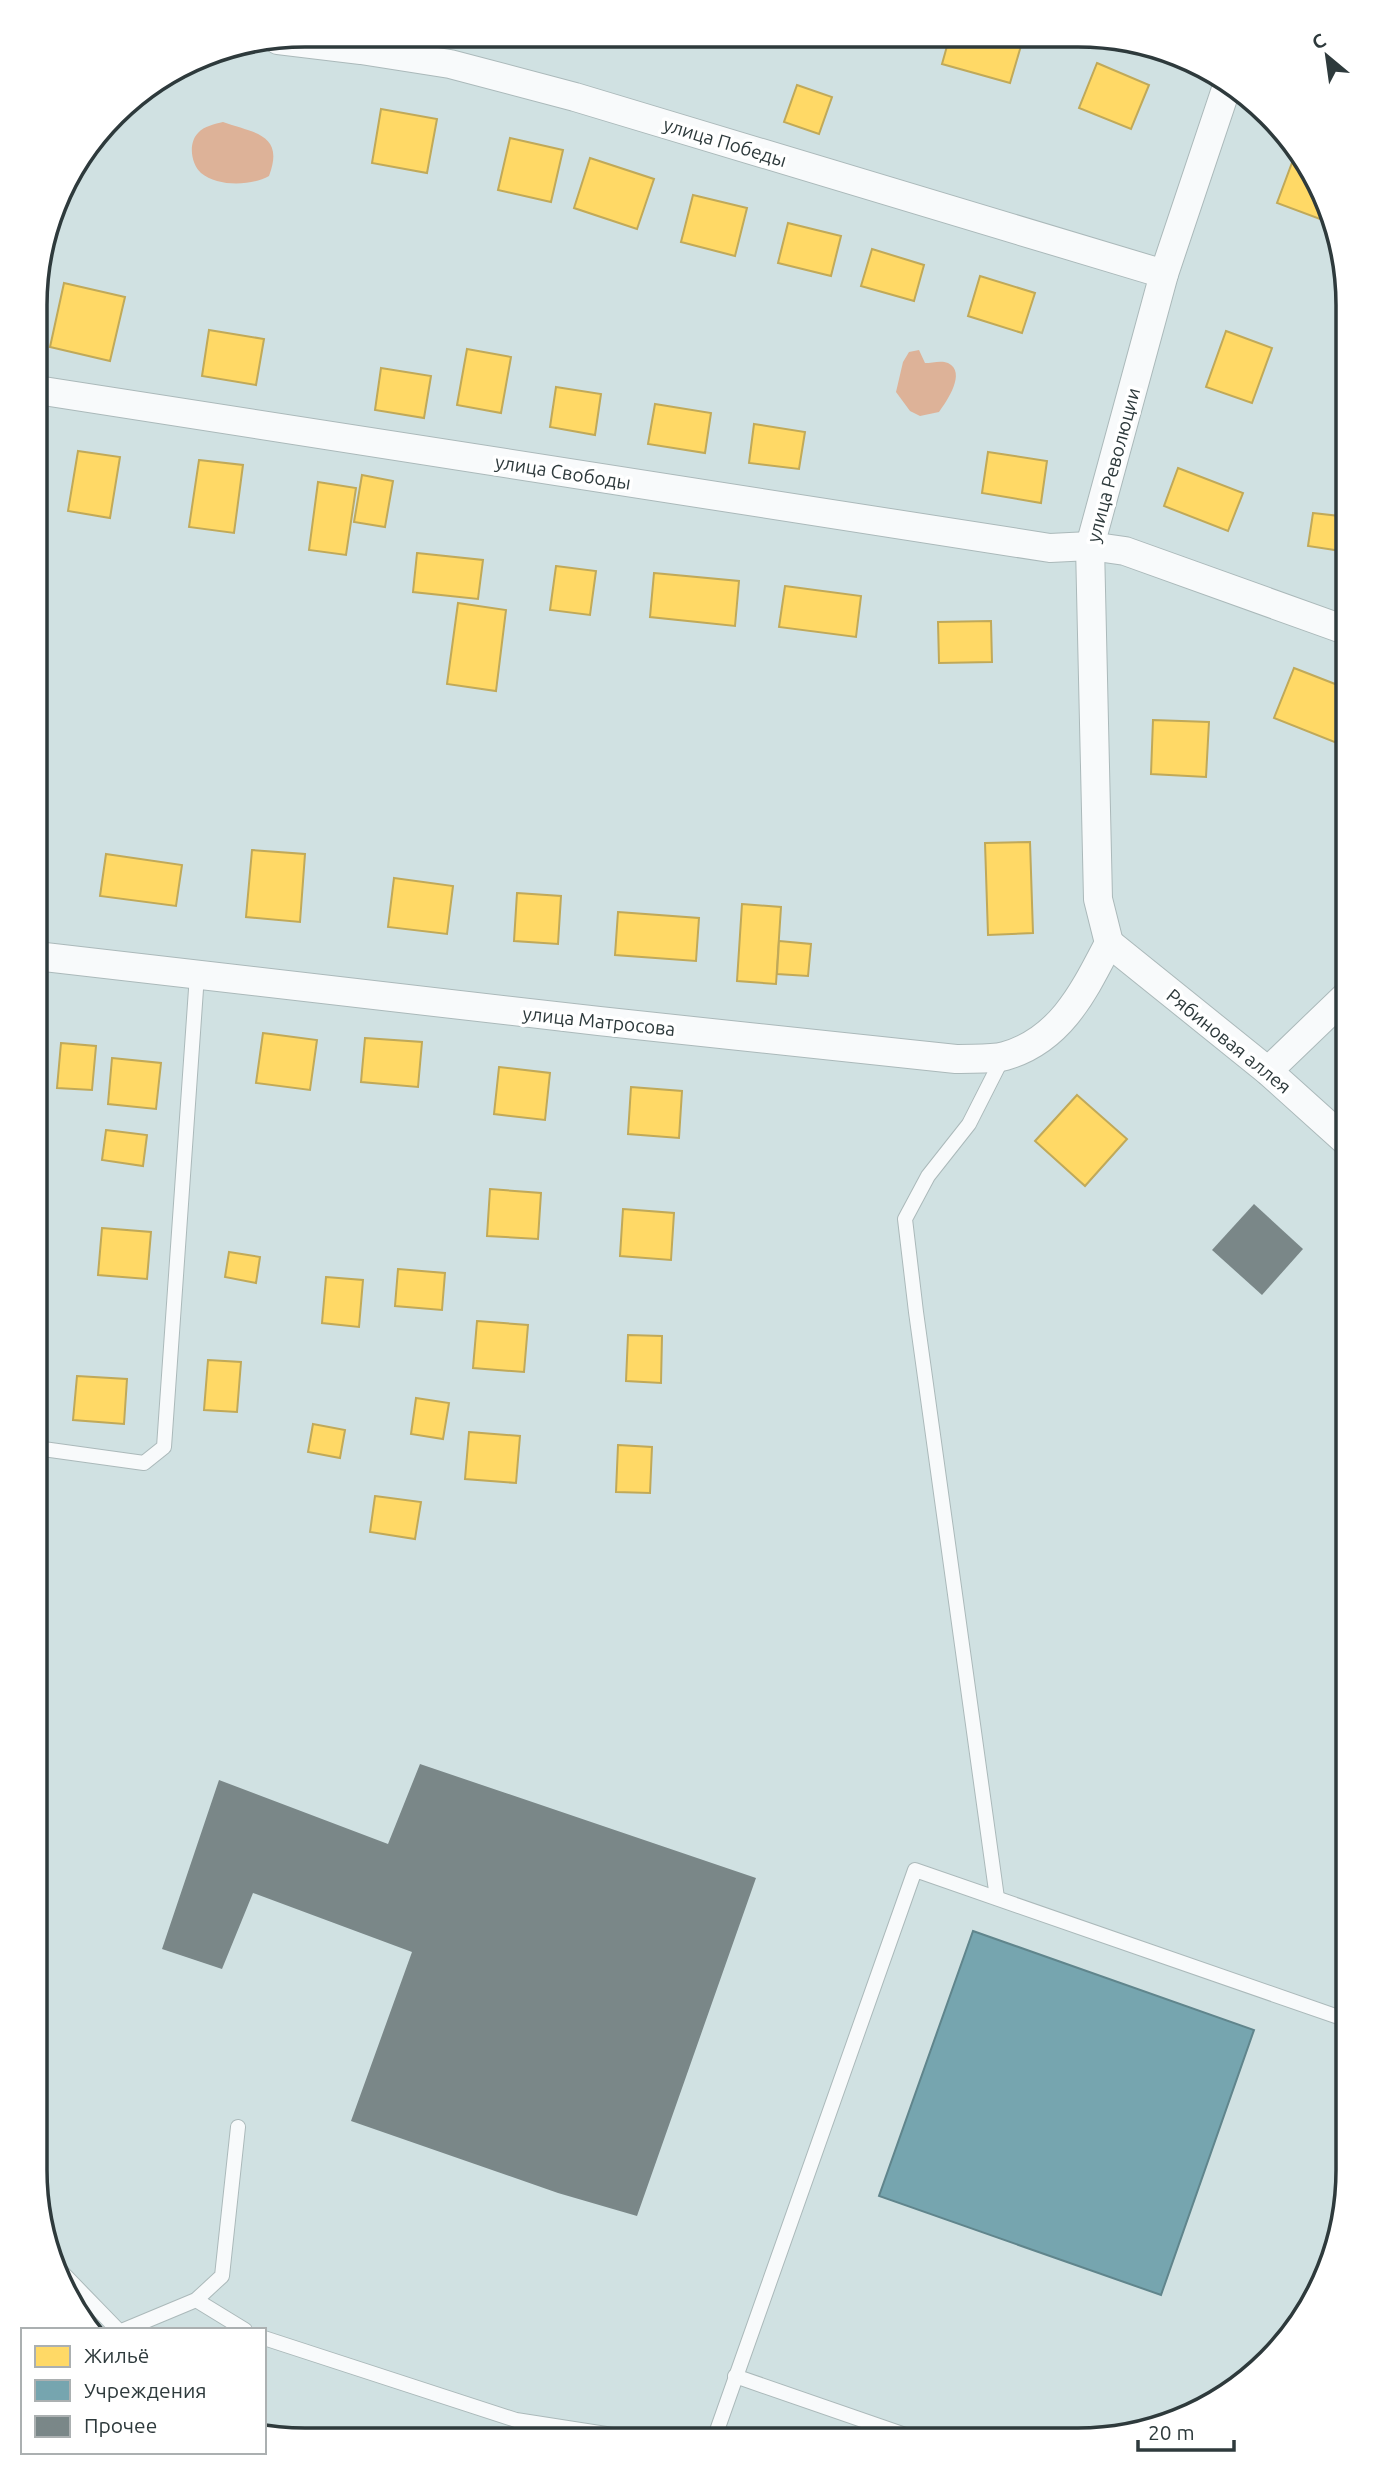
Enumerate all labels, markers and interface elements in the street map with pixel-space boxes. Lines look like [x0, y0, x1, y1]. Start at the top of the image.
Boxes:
north arrow [1292, 21, 1362, 91]
text: С [1308, 29, 1329, 54]
street label: улица Победы [661, 113, 789, 171]
street label: улица Революции [1082, 385, 1144, 545]
street label: улица Свободы [494, 450, 632, 494]
street label: Рябиновая аллея [1162, 984, 1296, 1098]
street label: улица Матросова [522, 1002, 676, 1040]
legend [21, 2328, 266, 2454]
text: Жильё [84, 2343, 149, 2367]
text: Учреждения [84, 2378, 207, 2402]
scale bar [1138, 2408, 1234, 2452]
text: Прочее [84, 2413, 157, 2437]
text: 20 m [1148, 2420, 1195, 2444]

